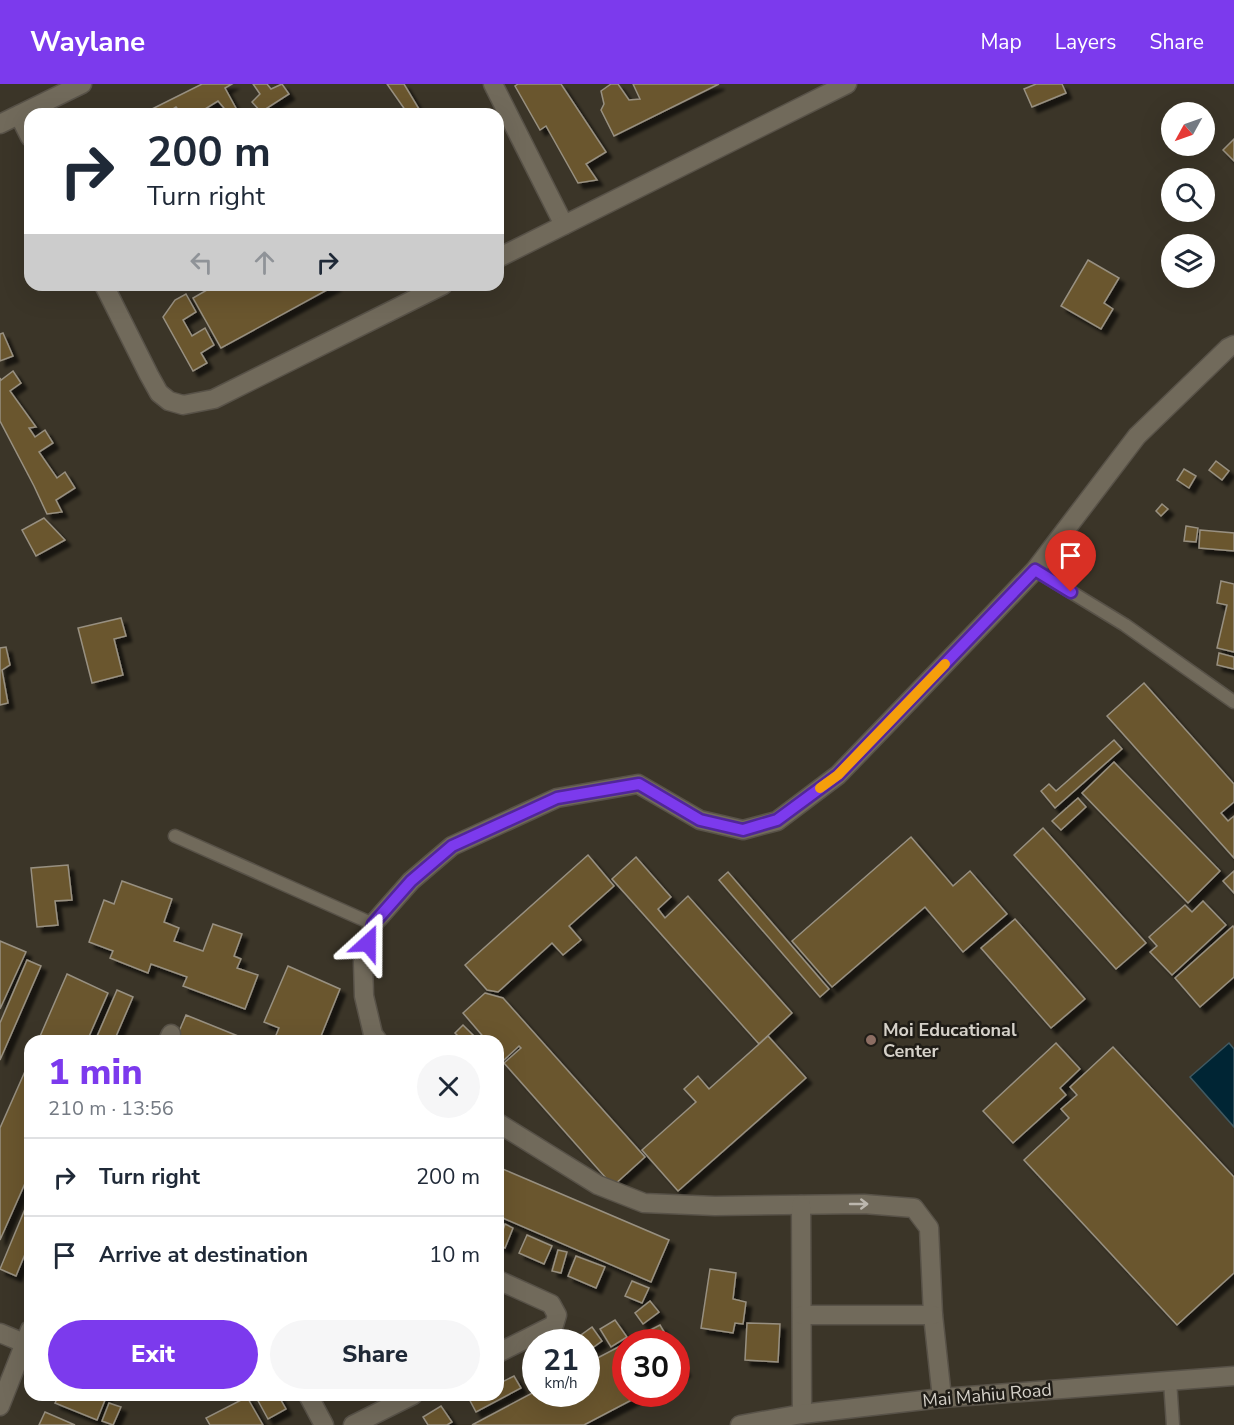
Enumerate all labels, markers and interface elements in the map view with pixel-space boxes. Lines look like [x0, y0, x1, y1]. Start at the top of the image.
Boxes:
text: Waylane [30, 23, 145, 61]
text: Map [980, 28, 1022, 56]
text: Layers [1055, 28, 1116, 56]
text: Share [1149, 28, 1204, 56]
north arrow [1161, 102, 1215, 156]
map controls [1161, 102, 1215, 288]
text: 200 m [147, 124, 271, 181]
icon: right [48, 132, 126, 210]
button: search [1161, 168, 1215, 222]
text: Turn right [147, 178, 265, 215]
button: layers [1161, 234, 1215, 288]
icon: left [185, 246, 218, 279]
icon: ahead [248, 246, 281, 279]
icon: right [311, 246, 344, 279]
pin [1045, 530, 1096, 592]
icon: arrive [1054, 539, 1087, 572]
position arrow [336, 911, 400, 975]
place label: Moi Educational Center [883, 1018, 1017, 1063]
marker: Moi Educational Center [864, 1033, 878, 1047]
text: 1 min [48, 1048, 143, 1097]
button: close [417, 1055, 480, 1118]
text: 210 m · 13:56 [48, 1095, 174, 1122]
icon: right [48, 1161, 81, 1194]
text: Turn right [99, 1162, 200, 1192]
text: 200 m [416, 1162, 480, 1192]
one-way arrow [849, 1198, 869, 1210]
icon: arrive [48, 1239, 81, 1272]
text: Arrive at destination [99, 1240, 308, 1270]
text: 10 m [429, 1240, 480, 1270]
button: Exit [48, 1320, 258, 1389]
button: Share [270, 1320, 480, 1389]
speed limit sign: 30 [612, 1329, 690, 1407]
text: 21 [543, 1340, 579, 1381]
text: km/h [544, 1373, 578, 1393]
street label: Mai Mahiu Road [921, 1377, 1053, 1413]

